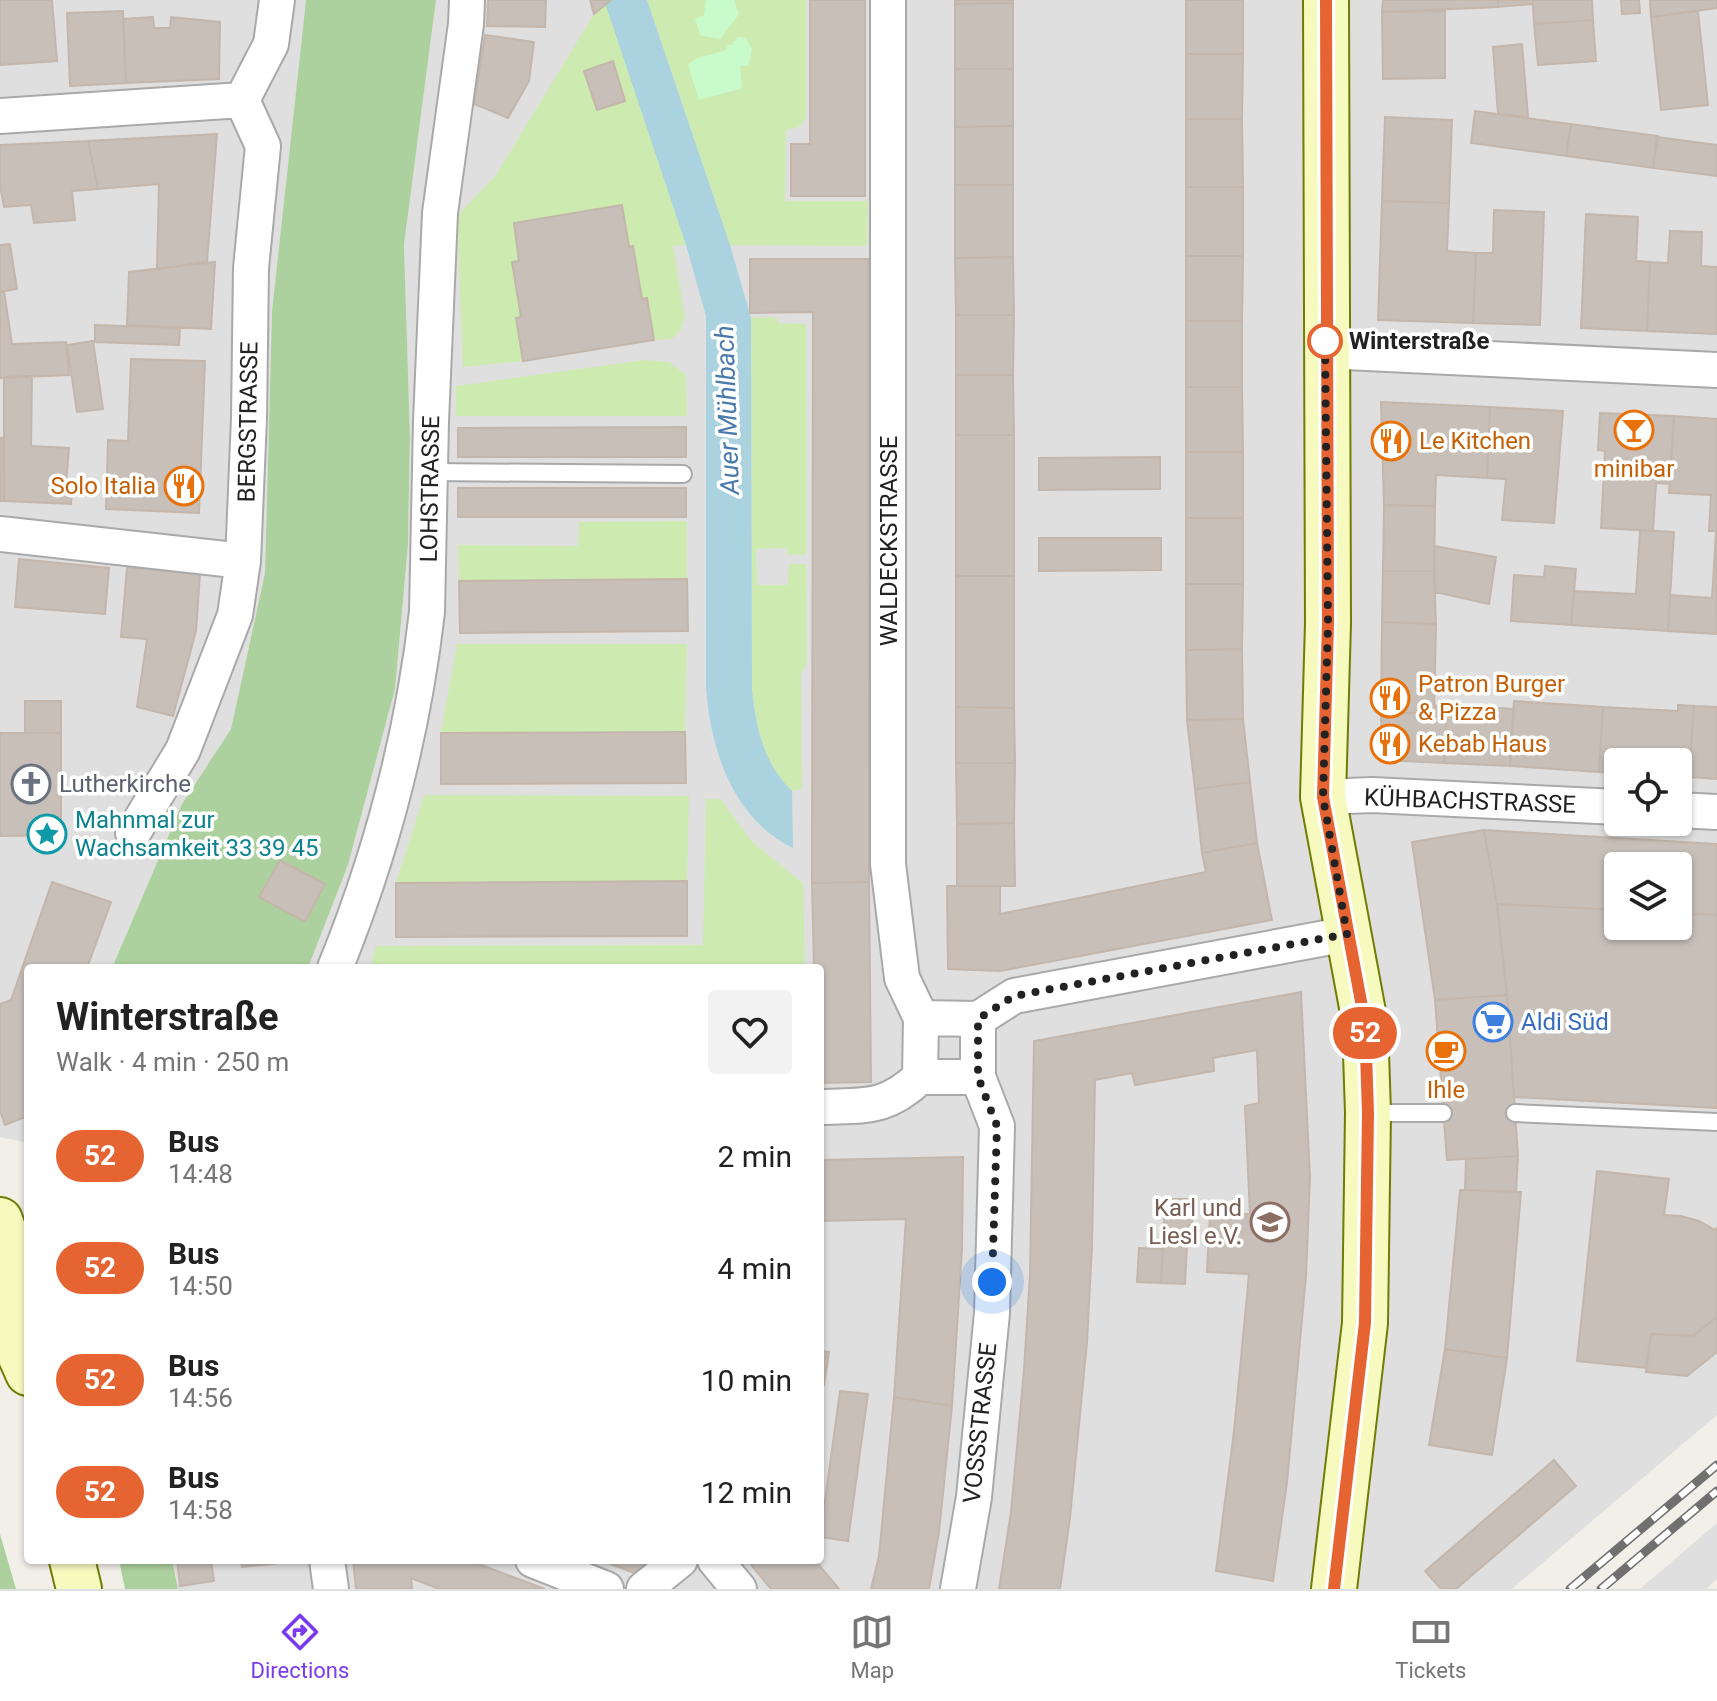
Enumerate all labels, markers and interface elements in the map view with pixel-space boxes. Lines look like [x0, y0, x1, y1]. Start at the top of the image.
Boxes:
marker: Winterstraße [1308, 324, 1342, 358]
water label: Auer Mühlbach [709, 325, 745, 497]
place label: Winterstraße [1349, 327, 1490, 355]
street label: BERGSTRASSE [233, 341, 263, 503]
bar icon: minibar [1613, 409, 1655, 451]
street label: LOHSTRASSE [415, 415, 445, 563]
restaurant icon: Le Kitchen [1370, 420, 1412, 462]
place label: Le Kitchen [1419, 427, 1531, 455]
street label: WALDECKSTRASSE [875, 436, 903, 646]
place label: minibar [1594, 455, 1674, 483]
restaurant icon: Solo Italia [163, 465, 205, 507]
place label: Solo Italia [50, 472, 156, 500]
place label: Patron Burger & Pizza [1418, 670, 1565, 726]
restaurant icon: Patron Burger & Pizza [1369, 677, 1411, 719]
restaurant icon: Kebab Haus [1369, 723, 1411, 765]
place label: Kebab Haus [1418, 730, 1547, 758]
map controls [1604, 748, 1692, 940]
button: locate [1604, 748, 1692, 836]
church icon: Lutherkirche [10, 763, 52, 805]
place label: Lutherkirche [59, 770, 191, 798]
street label: KÜHBACHSTRASSE [1364, 783, 1576, 819]
place label: Mahnmal zur Wachsamkeit 33 39 45 [75, 806, 318, 862]
place icon: Mahnmal zur Wachsamkeit 33 39 45 [26, 813, 68, 855]
button: layers [1604, 852, 1692, 940]
button: heart [708, 990, 792, 1074]
text: Winterstraße [56, 995, 278, 1039]
supermarket icon: Aldi Süd [1472, 1001, 1514, 1043]
line badge: 52 [1329, 1007, 1401, 1059]
place label: Aldi Süd [1521, 1008, 1609, 1036]
text: 52 [1349, 1016, 1381, 1049]
cafe icon: Ihle [1425, 1030, 1467, 1072]
text: Walk · 4 min · 250 m [56, 1047, 289, 1077]
place label: Ihle [1427, 1076, 1465, 1104]
text: Bus [168, 1124, 219, 1159]
text: 52 [84, 1139, 116, 1172]
text: 2 min [718, 1139, 792, 1174]
text: 14:48 [168, 1159, 233, 1189]
place label: Karl und Liesl e.V. [1148, 1194, 1242, 1250]
school or university icon: Karl und Liesl e.V. [1249, 1201, 1291, 1243]
text: Bus [168, 1236, 219, 1271]
text: 52 [84, 1251, 116, 1284]
text: 4 min [718, 1251, 792, 1286]
your location [972, 1262, 1012, 1302]
text: 14:50 [168, 1271, 233, 1301]
street label: VOSSSTRASSE [958, 1341, 1002, 1505]
text: Bus [168, 1348, 219, 1383]
text: 52 [84, 1363, 116, 1396]
text: 10 min [701, 1363, 792, 1398]
text: 14:56 [168, 1383, 233, 1413]
text: Bus [168, 1460, 219, 1495]
text: 52 [84, 1475, 116, 1508]
text: 12 min [701, 1475, 792, 1510]
text: 14:58 [168, 1495, 233, 1525]
tab: Directions [251, 1610, 349, 1683]
tab: Map [850, 1610, 894, 1683]
tab: Tickets [1395, 1610, 1466, 1683]

